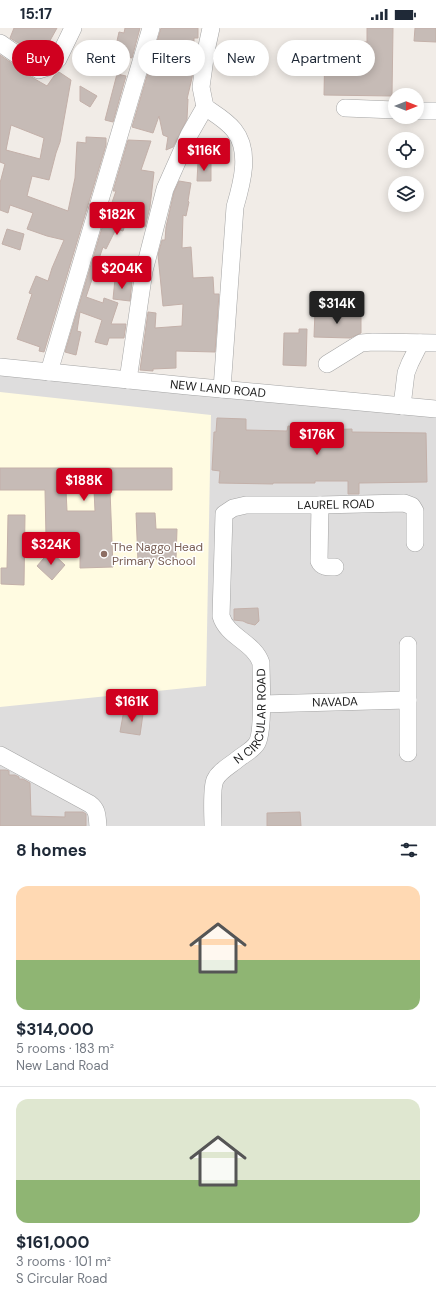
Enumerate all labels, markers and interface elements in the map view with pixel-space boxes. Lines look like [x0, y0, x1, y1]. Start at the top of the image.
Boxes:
text: 15:17 [20, 4, 52, 24]
chip: Buy [12, 40, 64, 76]
chip: Rent [72, 40, 130, 76]
chip: Filters [138, 40, 205, 76]
chip: New [213, 40, 269, 76]
chip: Apartment [277, 40, 375, 76]
north arrow [388, 88, 424, 124]
map controls [388, 88, 424, 212]
button: locate [388, 132, 424, 168]
pin: $116K [176, 138, 232, 172]
text: $116K [187, 142, 221, 159]
button: layers [388, 176, 424, 212]
pin: $182K [89, 202, 145, 236]
text: $182K [99, 206, 135, 223]
pin: $204K [94, 256, 150, 290]
text: $204K [101, 260, 143, 277]
pin: $314K [309, 291, 365, 325]
text: $314K [318, 295, 356, 312]
street label: NEW LAND ROAD [169, 376, 266, 401]
pin: $176K [289, 422, 345, 456]
text: $176K [299, 426, 335, 443]
pin: $188K [56, 468, 112, 502]
text: $188K [65, 472, 103, 489]
street label: LAUREL ROAD [297, 496, 375, 513]
pin: $324K [23, 532, 79, 566]
text: $324K [31, 536, 71, 553]
place label: The Naggo Head Primary School [112, 539, 203, 569]
marker: The Naggo Head Primary School [99, 549, 109, 559]
street label: N CIRCULAR ROAD [230, 668, 270, 767]
pin: $161K [104, 689, 160, 723]
text: $161K [115, 693, 149, 710]
street label: NAVADA [312, 693, 358, 711]
text: 8 homes [16, 839, 87, 861]
icon: filters [398, 839, 420, 861]
icon: home [182, 912, 254, 984]
text: $314,000 [16, 1018, 94, 1040]
text: 5 rooms · 183 m² [16, 1040, 114, 1057]
text: New Land Road [16, 1057, 109, 1074]
icon: home [182, 1125, 254, 1197]
text: $161,000 [16, 1231, 90, 1253]
text: 3 rooms · 101 m² [16, 1253, 111, 1270]
text: S Circular Road [16, 1270, 107, 1287]

